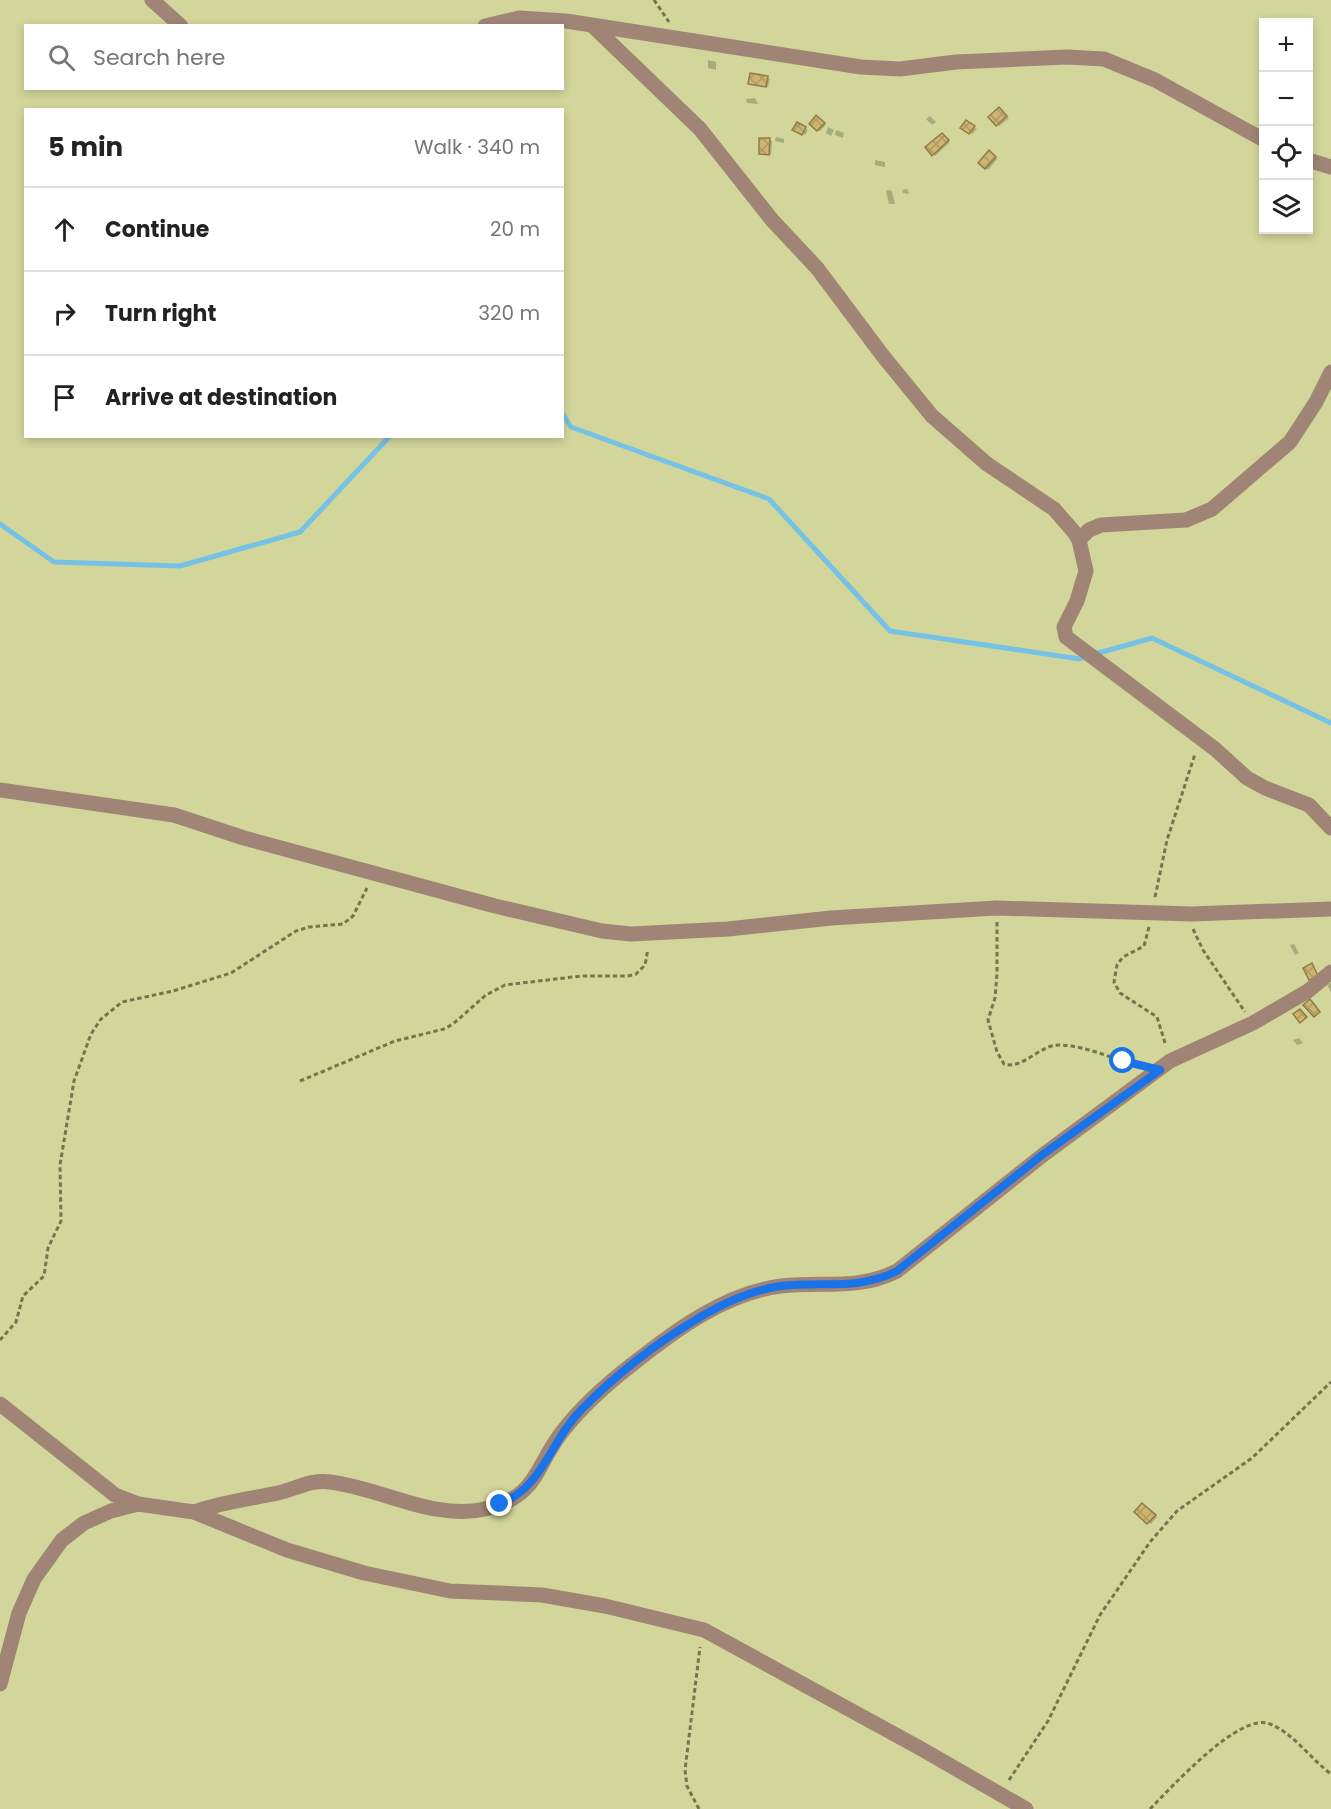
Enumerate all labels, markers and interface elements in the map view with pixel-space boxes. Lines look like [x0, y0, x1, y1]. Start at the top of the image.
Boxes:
map controls [1259, 18, 1313, 234]
button: + [1259, 18, 1313, 72]
search box [24, 24, 564, 90]
icon: search [45, 41, 78, 74]
text: Search here [93, 42, 226, 73]
button: − [1259, 72, 1313, 126]
button: locate [1259, 126, 1313, 180]
text: 5 min [48, 129, 123, 165]
text: Walk · 340 m [414, 133, 540, 161]
button: layers [1259, 180, 1313, 234]
icon: ahead [48, 213, 81, 246]
text: Continue [105, 214, 209, 245]
text: 20 m [490, 215, 540, 243]
icon: right [48, 297, 81, 330]
text: Turn right [105, 298, 216, 329]
text: 320 m [478, 299, 540, 327]
icon: arrive [48, 381, 81, 414]
text: Arrive at destination [105, 382, 337, 413]
route start [1109, 1047, 1135, 1073]
route end [486, 1490, 512, 1516]

